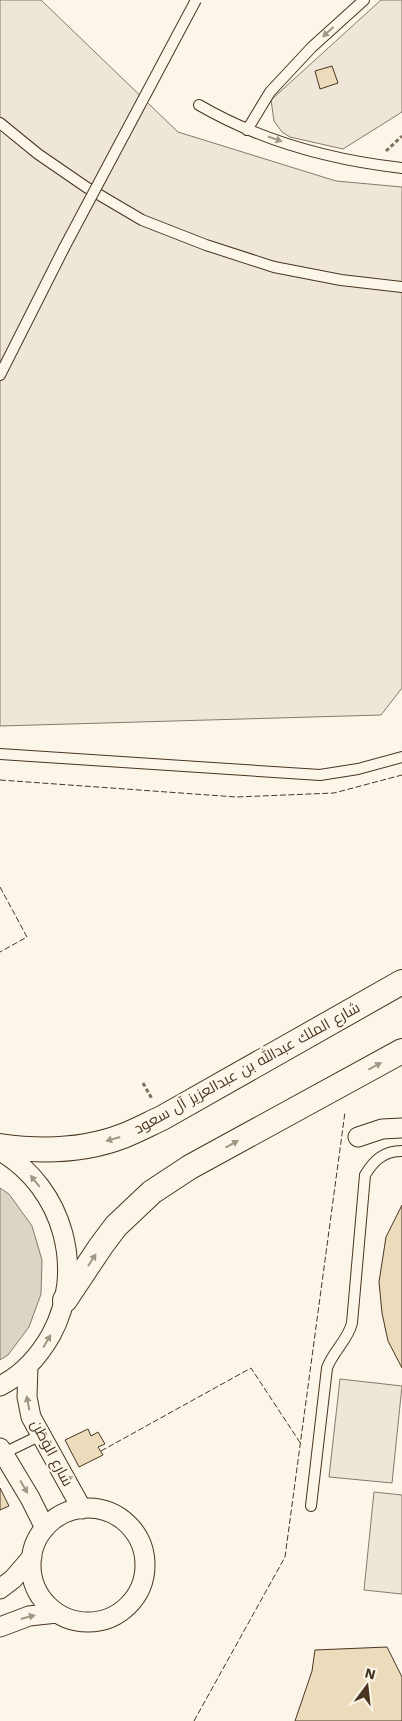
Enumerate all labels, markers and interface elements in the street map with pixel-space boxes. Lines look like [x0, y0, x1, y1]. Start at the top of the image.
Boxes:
one-way arrow [322, 26, 334, 38]
one-way arrow [268, 136, 283, 144]
street label: شارع الملك عبدالله بن عبدالعزيز آل سعود [130, 997, 364, 1140]
one-way arrow [368, 1062, 382, 1070]
one-way arrow [106, 1135, 121, 1143]
one-way arrow [226, 1139, 239, 1148]
one-way arrow [30, 1175, 41, 1188]
one-way arrow [87, 1253, 97, 1266]
one-way arrow [43, 1333, 51, 1348]
one-way arrow [24, 1395, 32, 1411]
street label: شارع الوَطَن [25, 1417, 77, 1490]
one-way arrow [19, 1481, 28, 1494]
one-way arrow [20, 1613, 35, 1621]
north arrow [342, 1661, 392, 1711]
text: N [363, 1664, 377, 1683]

